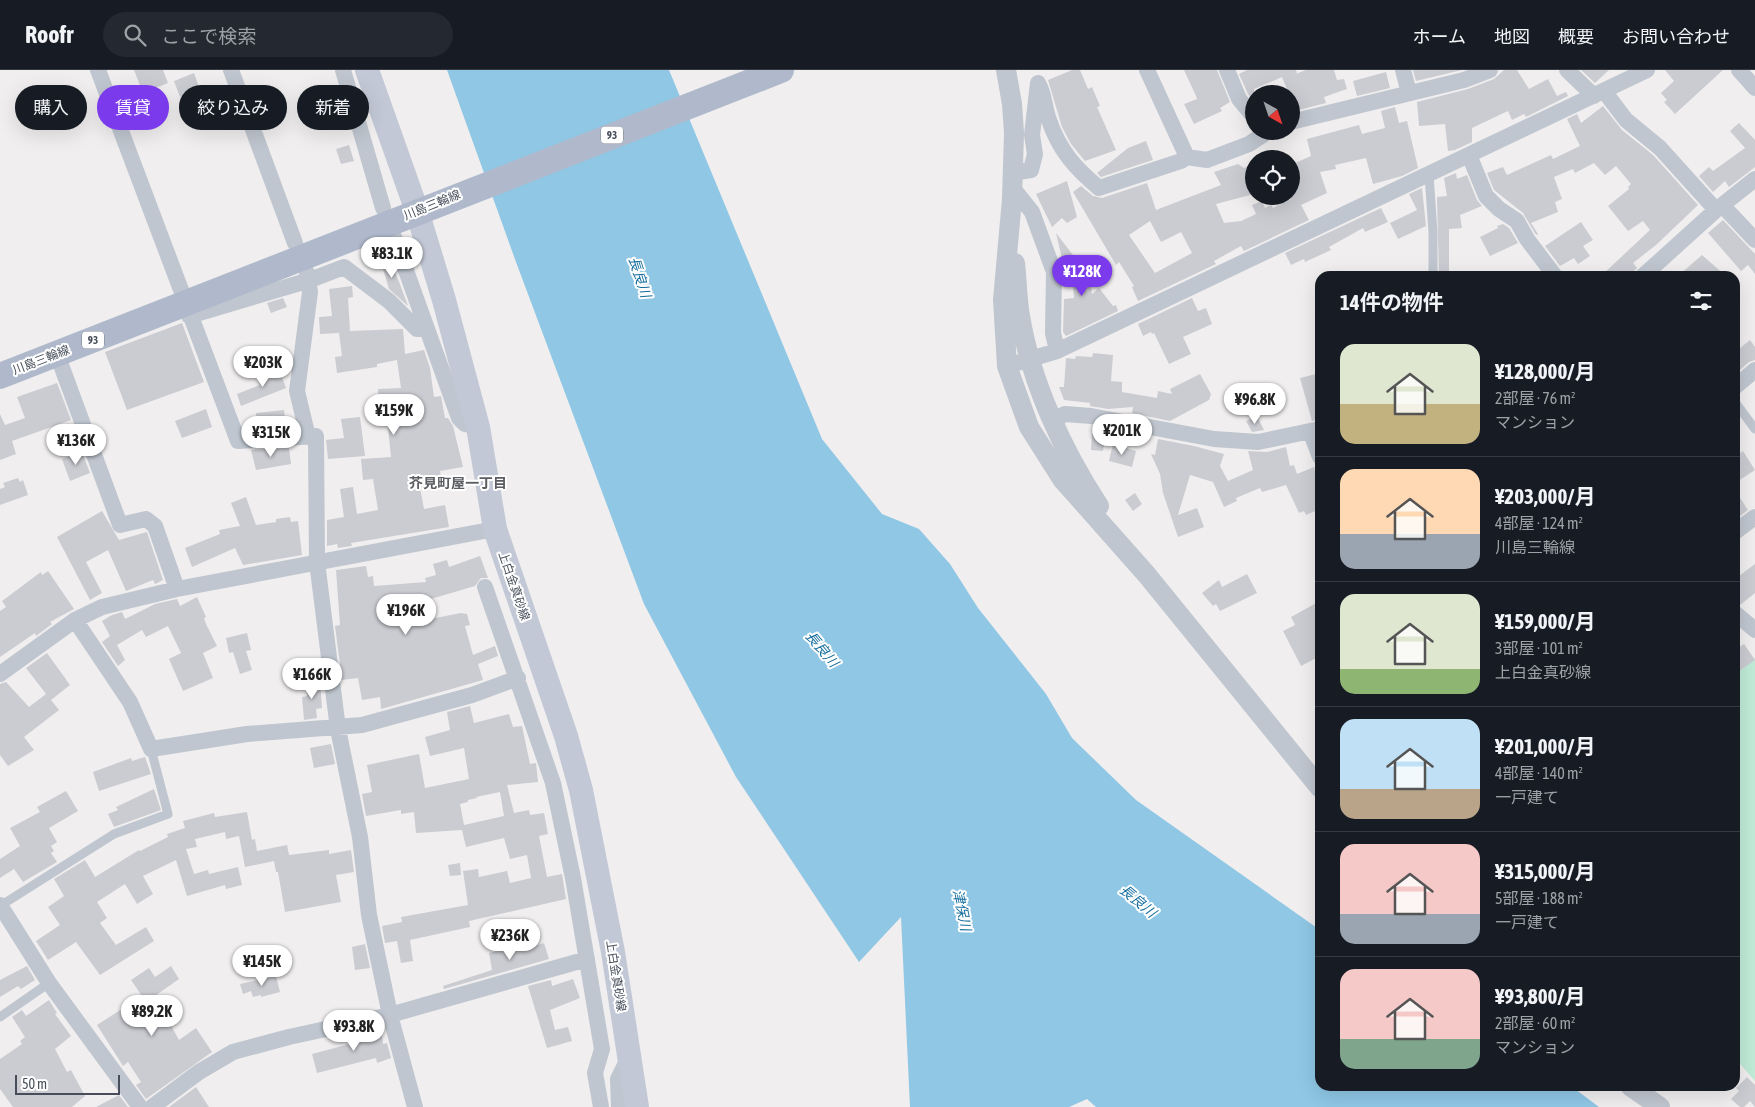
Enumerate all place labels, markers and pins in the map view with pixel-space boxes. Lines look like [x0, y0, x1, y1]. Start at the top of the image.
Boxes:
pin: ¥83.1K [351, 236, 433, 279]
pin: ¥128K [1047, 254, 1117, 297]
pin: ¥203K [228, 346, 298, 388]
pin: ¥96.8K [1214, 382, 1296, 425]
pin: ¥159K [359, 394, 429, 436]
pin: ¥201K [1087, 414, 1157, 456]
pin: ¥315K [236, 416, 306, 458]
pin: ¥136K [41, 424, 111, 466]
pin: ¥196K [371, 594, 441, 636]
pin: ¥166K [277, 658, 347, 700]
pin: ¥236K [475, 918, 545, 961]
pin: ¥145K [227, 944, 297, 987]
pin: ¥89.2K [111, 994, 193, 1037]
pin: ¥93.8K [313, 1010, 395, 1052]

